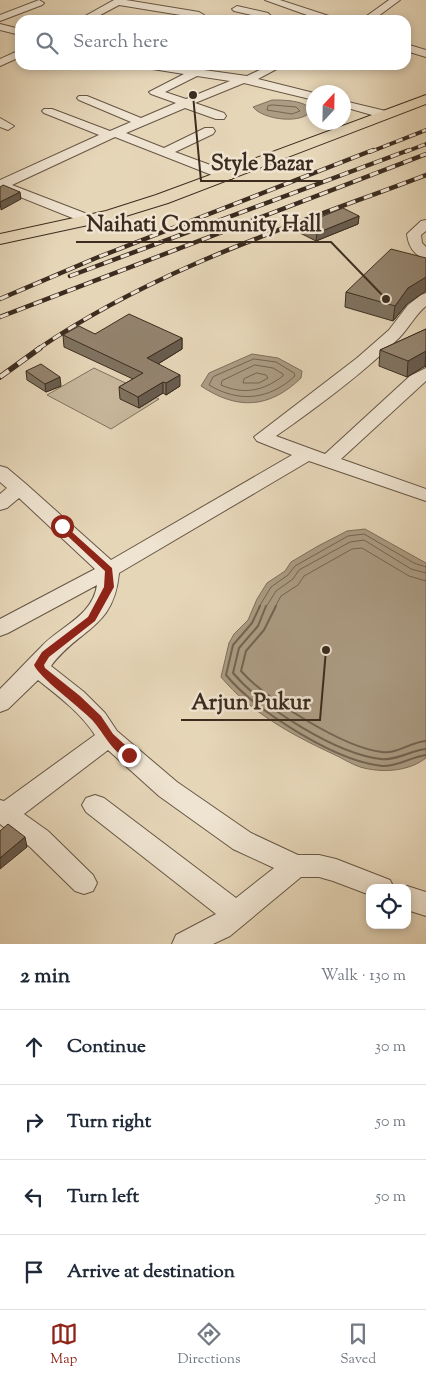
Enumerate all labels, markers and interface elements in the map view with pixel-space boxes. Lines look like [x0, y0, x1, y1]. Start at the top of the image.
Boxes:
search box [15, 15, 411, 70]
icon: search [33, 29, 61, 57]
text: Search here [73, 29, 168, 56]
north arrow [306, 85, 351, 130]
callout: Style Bazar [201, 144, 323, 181]
text: Style Bazar [211, 149, 314, 181]
callout: Naihati Community Hall [76, 205, 331, 242]
text: Naihati Community Hall [86, 210, 322, 242]
route start [51, 515, 74, 538]
callout: Arjun Pukur [181, 683, 320, 720]
text: Arjun Pukur [191, 688, 311, 720]
route end [118, 744, 141, 767]
map controls [366, 884, 411, 929]
button: locate [366, 884, 411, 929]
text: 2 min [20, 962, 70, 992]
text: Walk · 130 m [321, 965, 406, 988]
icon: ahead [20, 1033, 48, 1061]
text: Continue [67, 1034, 146, 1061]
text: 30 m [375, 1036, 406, 1059]
icon: right [20, 1108, 48, 1136]
text: Turn right [67, 1109, 151, 1136]
text: 50 m [375, 1111, 406, 1134]
icon: left [20, 1183, 48, 1211]
text: Turn left [67, 1184, 139, 1211]
text: 50 m [375, 1186, 406, 1209]
icon: arrive [20, 1258, 48, 1286]
text: Arrive at destination [67, 1259, 235, 1286]
tab: Map [50, 1320, 78, 1370]
tab: Directions [177, 1320, 241, 1370]
tab: Saved [340, 1320, 376, 1370]

